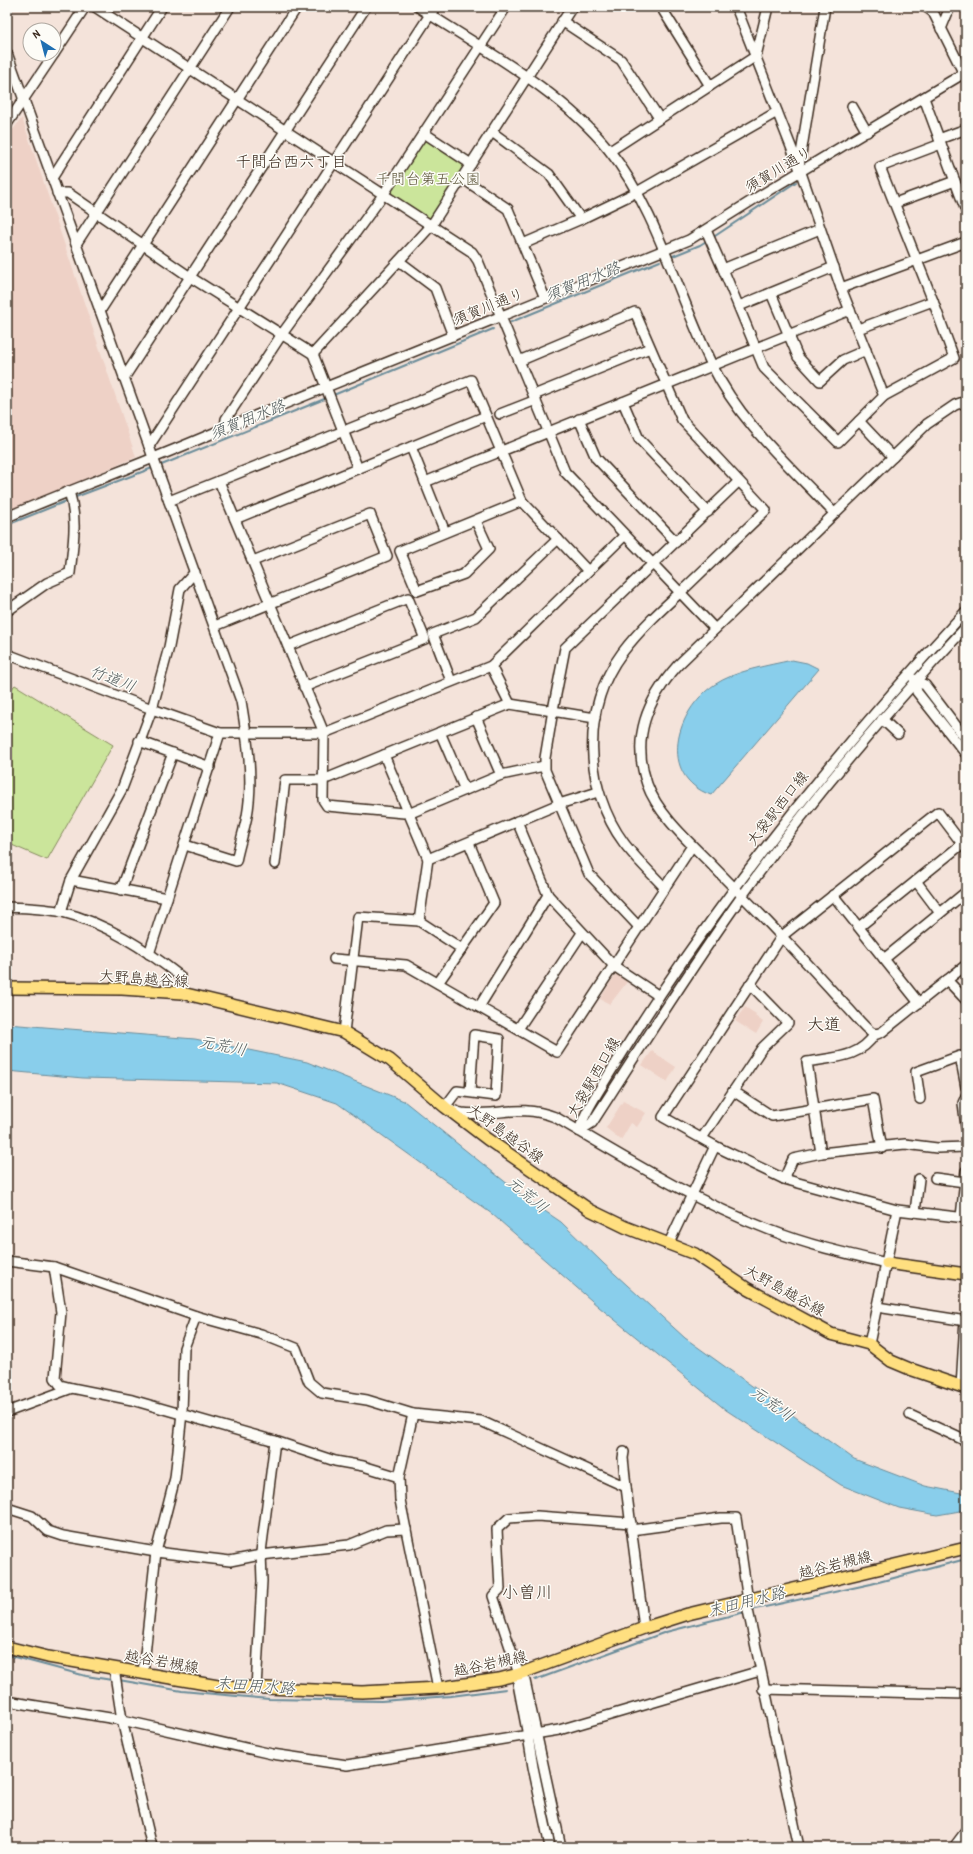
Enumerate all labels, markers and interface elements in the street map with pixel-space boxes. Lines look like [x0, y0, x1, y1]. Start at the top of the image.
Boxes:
north arrow [22, 22, 62, 62]
text: N [30, 26, 43, 41]
street label: 須賀川通り [740, 141, 816, 197]
district label: 千間台西六丁目 [235, 150, 347, 172]
park label: 千間台第五公園 [375, 168, 481, 189]
water label: 須賀用水路 [541, 255, 624, 306]
street label: 須賀川通り [449, 282, 527, 330]
water label: 須賀用水路 [206, 393, 289, 444]
water label: 竹道川 [87, 659, 139, 697]
street label: 大袋駅西口線 [741, 766, 813, 850]
street label: 大野島越谷線 [98, 964, 190, 992]
district label: 大道 [807, 1012, 841, 1035]
water label: 元荒川 [197, 1030, 249, 1060]
street label: 大袋駅西口線 [561, 1033, 625, 1121]
street label: 大野島越谷線 [463, 1098, 549, 1168]
water label: 元荒川 [503, 1170, 553, 1218]
street label: 大野島越谷線 [741, 1259, 829, 1321]
water label: 元荒川 [747, 1380, 799, 1426]
street label: 越谷岩槻線 [796, 1545, 874, 1583]
district label: 小曽川 [502, 1580, 553, 1603]
water label: 末田用水路 [705, 1580, 788, 1621]
street label: 越谷岩槻線 [123, 1644, 201, 1678]
street label: 越谷岩槻線 [451, 1645, 529, 1681]
water label: 末田用水路 [214, 1671, 297, 1699]

